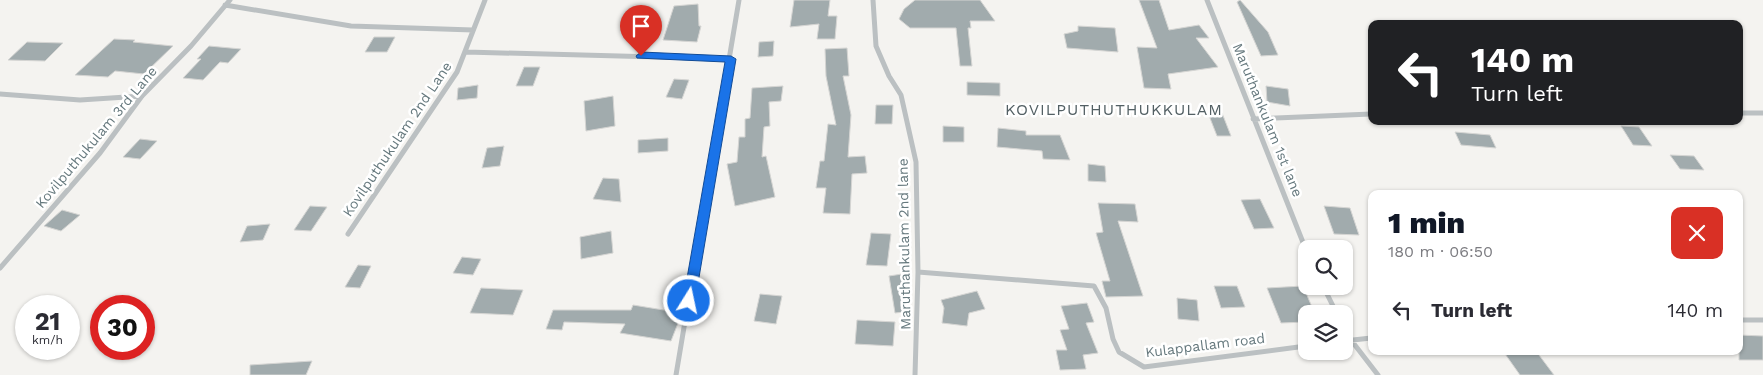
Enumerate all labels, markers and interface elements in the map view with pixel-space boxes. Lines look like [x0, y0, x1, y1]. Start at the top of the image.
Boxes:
pin [620, 5, 662, 56]
icon: arrive [627, 12, 655, 40]
text: 140 m [1471, 39, 1574, 81]
icon: left [1388, 40, 1453, 105]
street label: Maruthankulam 1st lane [1230, 41, 1306, 199]
street label: Kovilputhukulam 2nd Lane [339, 59, 455, 219]
street label: Kovilputhukulam 3rd Lane [32, 63, 160, 211]
text: Turn left [1471, 81, 1563, 106]
district label: KOVILPUTHUTHUKKULAM [1005, 100, 1223, 119]
street label: Maruthankulam 2nd lane [895, 158, 913, 330]
text: 1 min [1388, 205, 1465, 240]
button: close [1671, 207, 1723, 259]
map controls [1298, 240, 1353, 360]
button: search [1298, 240, 1353, 295]
text: 180 m · 06:50 [1388, 242, 1493, 261]
position arrow [662, 274, 714, 326]
speed limit sign: 30 [90, 295, 155, 360]
icon: left [1388, 296, 1416, 324]
text: Turn left [1431, 299, 1512, 322]
text: 140 m [1668, 299, 1723, 322]
button: layers [1298, 305, 1353, 360]
text: 21 [35, 307, 60, 336]
street label: Kulappallam road [1144, 330, 1266, 360]
text: km/h [32, 333, 63, 347]

